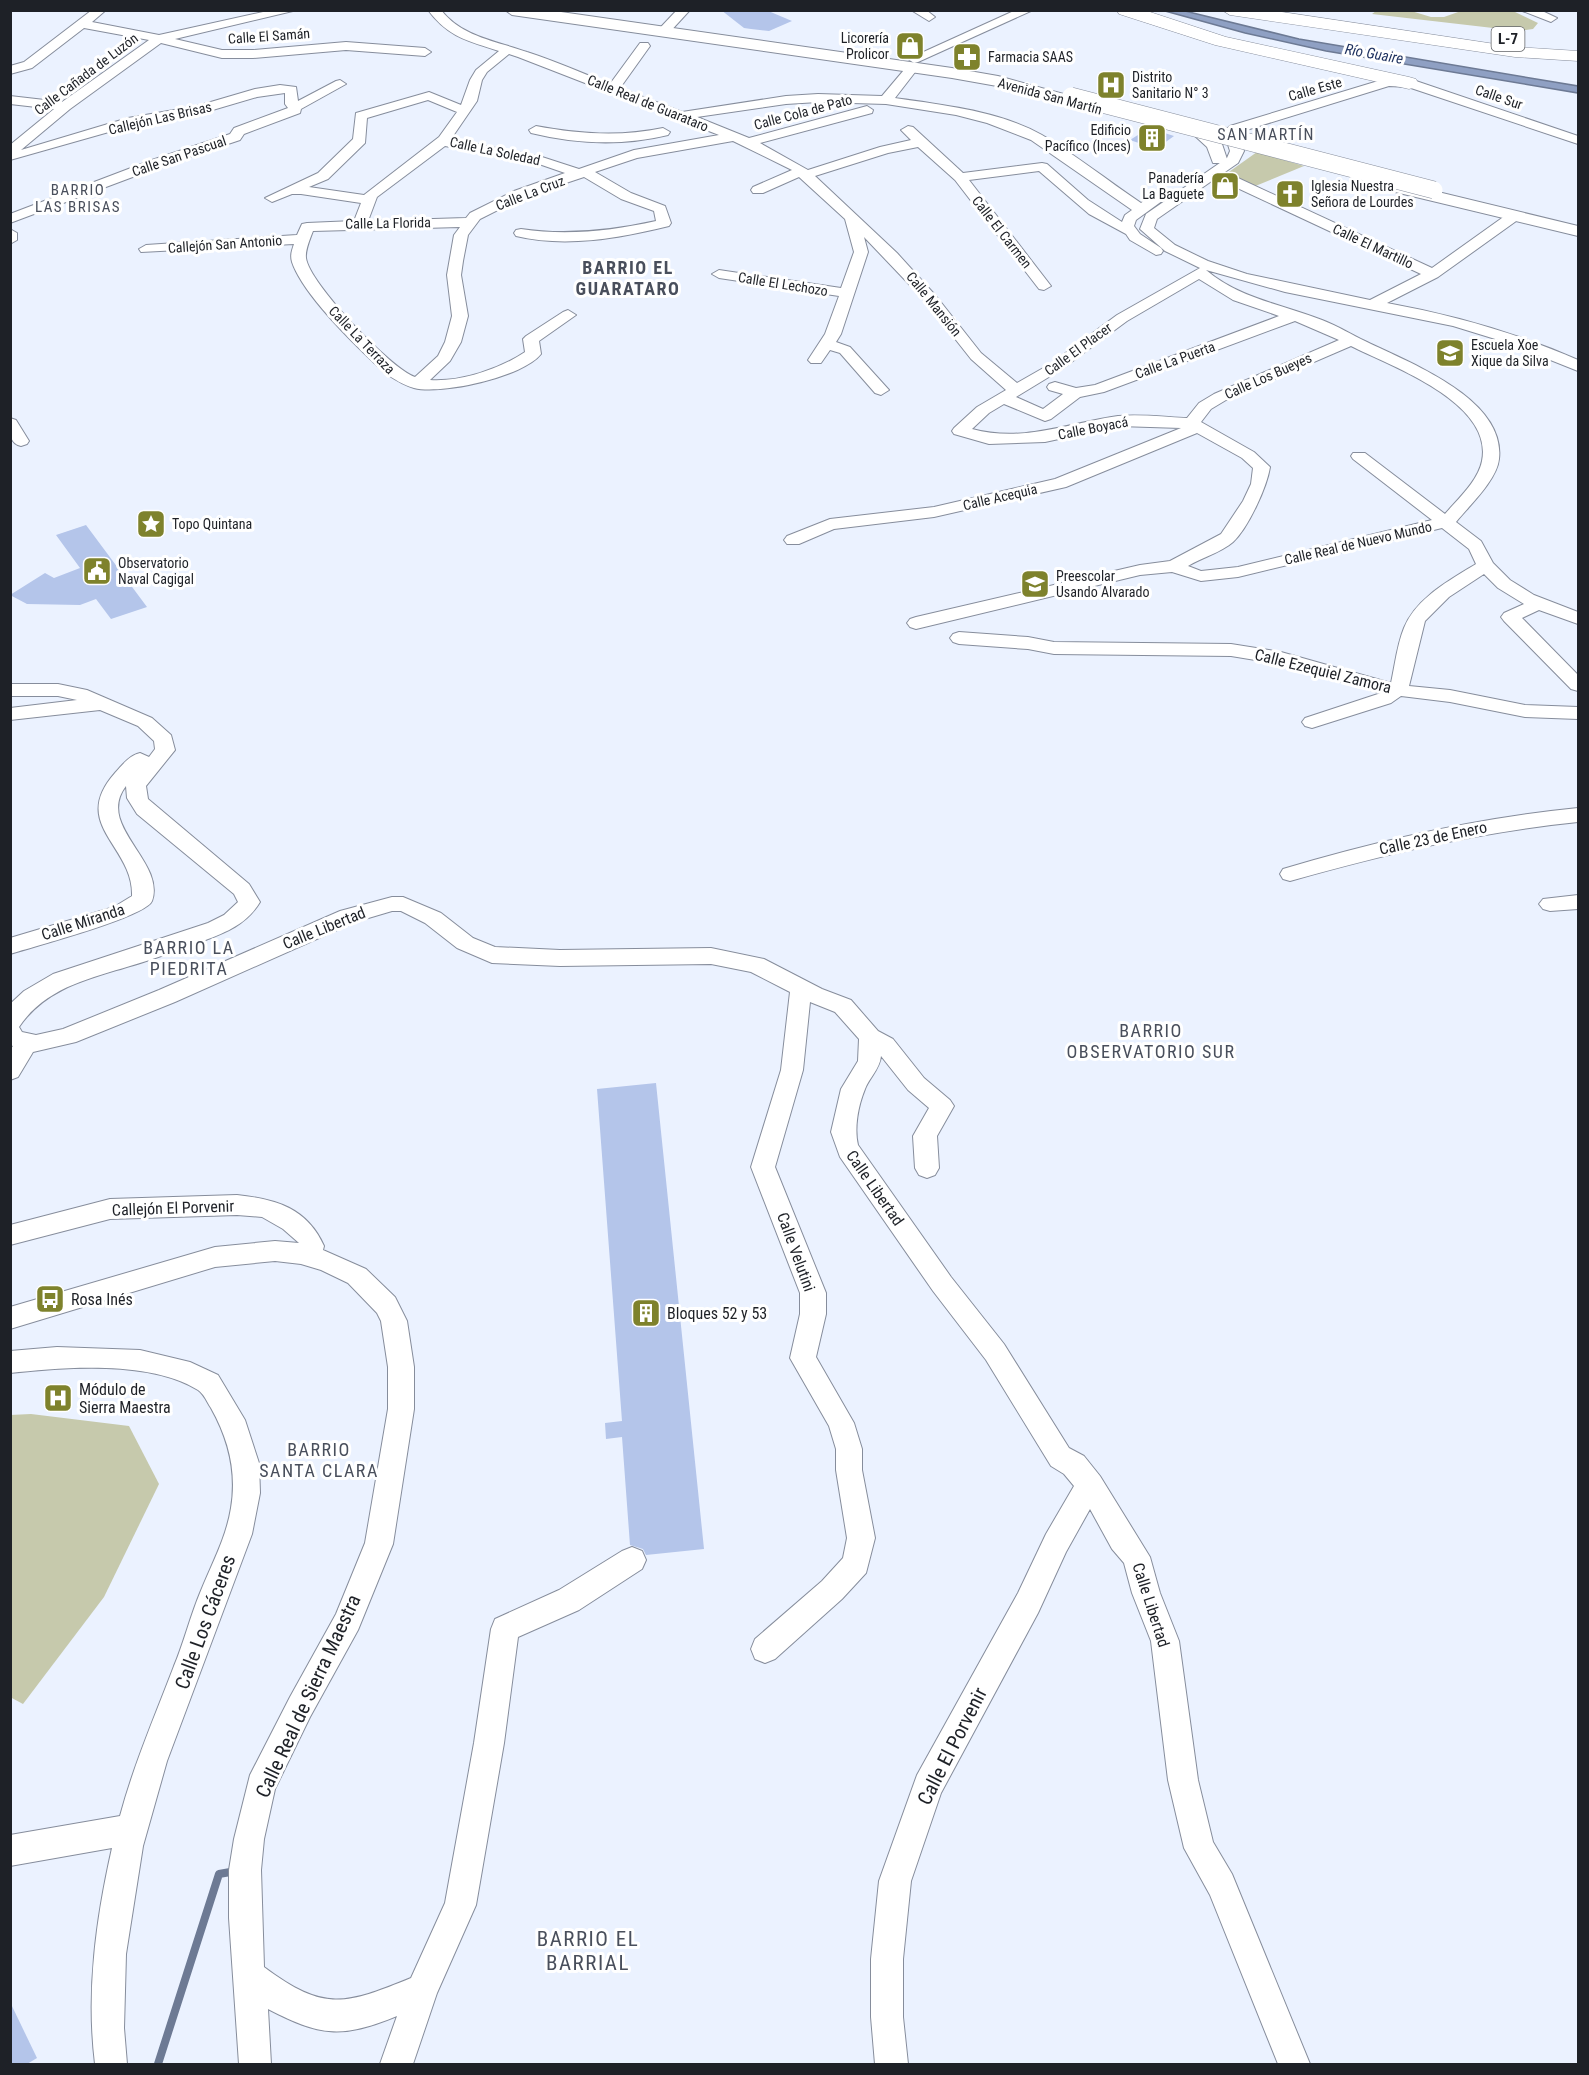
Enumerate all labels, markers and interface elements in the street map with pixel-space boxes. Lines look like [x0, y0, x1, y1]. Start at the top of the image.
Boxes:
street label: Calle El Samán [227, 25, 311, 47]
road number: L-7 [1492, 27, 1524, 51]
street label: Calle Cañada de Luzón [31, 30, 141, 118]
place label: Licorería Prolicor [841, 30, 889, 62]
shop icon: Licorería Prolicor [894, 30, 926, 62]
water label: Río Guaire [1343, 40, 1405, 68]
pharmacy icon: Farmacia SAAS [951, 41, 983, 73]
place label: Farmacia SAAS [988, 49, 1073, 65]
hospital icon: Distrito Sanitario N° 3 [1095, 69, 1127, 101]
place label: Distrito Sanitario N° 3 [1132, 69, 1209, 101]
street label: Calle Real de Guarataro [585, 71, 711, 135]
street label: Avenida San Martín [996, 74, 1104, 118]
street label: Calle Este [1286, 74, 1344, 104]
street label: Calle Sur [1473, 81, 1525, 113]
street label: Calle Cola de Pato [752, 91, 854, 133]
street label: Callejón Las Brisas [107, 98, 213, 138]
place label: Edificio Pacífico (Inces) [1045, 122, 1131, 155]
building icon: Edificio Pacífico (Inces) [1136, 122, 1168, 154]
district label: SAN MARTÍN [1217, 125, 1315, 144]
street label: Calle San Pascual [130, 132, 228, 180]
street label: Calle La Soledad [448, 134, 542, 168]
place label: Panadería La Baguete [1142, 170, 1204, 202]
shop icon: Panadería La Baguete [1209, 170, 1241, 202]
street label: Calle La Cruz [493, 173, 567, 213]
church icon: Iglesia Nuestra Señora de Lourdes [1274, 178, 1306, 210]
place label: Iglesia Nuestra Señora de Lourdes [1311, 178, 1414, 210]
district label: BARRIO LAS BRISAS [35, 181, 121, 216]
street label: Calle El Carmen [969, 193, 1035, 271]
street label: Calle La Florida [345, 214, 431, 232]
street label: Calle El Martillo [1330, 220, 1416, 272]
street label: Callejón San Antonio [167, 232, 283, 256]
district label: BARRIO EL GUARATARO [576, 257, 680, 299]
street label: Calle El Lechozo [737, 269, 829, 299]
street label: Calle Mansión [903, 269, 965, 339]
street label: Calle La Terraza [326, 303, 398, 377]
street label: Calle El Placer [1041, 319, 1115, 379]
school or university icon: Escuela Xoe Xique da Silva [1434, 337, 1466, 369]
place label: Escuela Xoe Xique da Silva [1471, 337, 1549, 369]
street label: Calle La Puerta [1133, 338, 1217, 382]
street label: Calle Los Bueyes [1222, 350, 1314, 402]
street label: Calle Boyacá [1057, 413, 1129, 443]
street label: Calle Acequia [961, 481, 1039, 513]
place icon: Topo Quintana [135, 508, 167, 540]
place label: Topo Quintana [172, 516, 252, 532]
street label: Calle Real de Nuevo Mundo [1283, 518, 1433, 568]
public building icon: Observatorio Naval Cagigal [81, 555, 113, 587]
place label: Observatorio Naval Cagigal [118, 555, 194, 587]
school or university icon: Preescolar Usando Alvarado [1019, 568, 1051, 600]
place label: Preescolar Usando Alvarado [1056, 568, 1149, 600]
street label: Calle Ezequiel Zamora [1253, 645, 1393, 697]
street label: Calle 23 de Enero [1377, 817, 1489, 859]
street label: Calle Miranda [39, 900, 127, 944]
street label: Calle Libertad [280, 903, 368, 953]
district label: BARRIO LA PIEDRITA [143, 937, 235, 979]
district label: BARRIO OBSERVATORIO SUR [1067, 1020, 1235, 1062]
street label: Calle Libertad [842, 1147, 908, 1229]
street label: Callejón El Porvenir [112, 1196, 235, 1220]
street label: Calle Velutini [773, 1210, 819, 1294]
bus stop icon: Rosa Inés [34, 1283, 66, 1315]
place label: Rosa Inés [71, 1290, 133, 1309]
building icon: Bloques 52 y 53 [630, 1297, 662, 1329]
place label: Bloques 52 y 53 [667, 1304, 767, 1323]
place label: Módulo de Sierra Maestra [79, 1380, 171, 1417]
hospital icon: Módulo de Sierra Maestra [42, 1382, 74, 1414]
district label: BARRIO SANTA CLARA [259, 1439, 379, 1481]
street label: Calle Los Cáceres [170, 1552, 240, 1692]
street label: Calle Libertad [1128, 1560, 1174, 1650]
street label: Calle Real de Sierra Maestra [250, 1591, 366, 1801]
street label: Calle El Porvenir [912, 1683, 992, 1809]
district label: BARRIO EL BARRIAL [537, 1927, 639, 1975]

